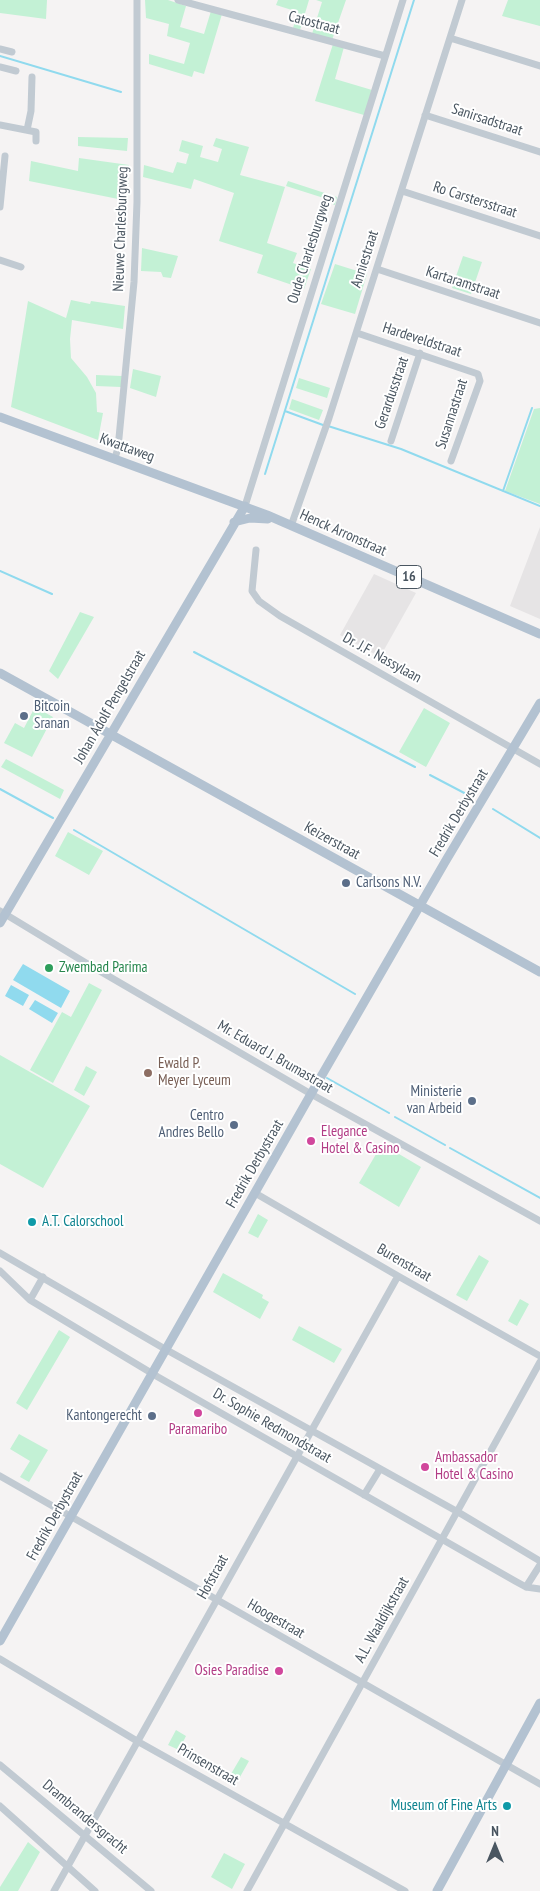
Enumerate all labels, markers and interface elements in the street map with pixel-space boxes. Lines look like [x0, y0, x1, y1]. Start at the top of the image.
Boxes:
street label: Catostraat [286, 8, 342, 38]
street label: Sanirsadstraat [449, 100, 525, 140]
street label: Nieuwe Charlesburgweg [110, 166, 132, 292]
street label: Ro Carstersstraat [431, 178, 519, 222]
street label: Oude Charlesburgweg [284, 192, 336, 306]
street label: Anniestraat [347, 228, 383, 290]
street label: Kartaramstraat [424, 263, 502, 303]
street label: Hardeveldstraat [380, 319, 464, 361]
street label: Gerardusstraat [371, 354, 413, 432]
street label: Susannastraat [432, 377, 472, 451]
street label: Kwattaweg [97, 430, 157, 466]
street label: Henck Arronstraat [297, 506, 389, 560]
road number: 16 [396, 566, 422, 588]
street label: Dr. J.F. Nassylaan [339, 629, 425, 687]
street label: Johan Adolf Pengelstraat [70, 647, 150, 767]
place label: Bitcoin Sranan [34, 698, 70, 733]
marker: Bitcoin Sranan [18, 710, 30, 722]
street label: Fredrik Derbystraat [426, 766, 492, 860]
street label: Keizerstraat [301, 818, 363, 864]
place label: Carlsons N.V. [356, 874, 422, 892]
marker: Carlsons N.V. [340, 877, 352, 889]
place label: Zwembad Parima [59, 959, 148, 977]
marker: Zwembad Parima [43, 962, 55, 974]
street label: Mr. Eduard J. Brumastraat [214, 1017, 336, 1097]
place label: Ewald P. Meyer Lyceum [158, 1055, 231, 1090]
marker: Ewald P. Meyer Lyceum [142, 1067, 154, 1079]
place label: Ministerie van Arbeid [407, 1083, 462, 1118]
marker: Ministerie van Arbeid [466, 1095, 478, 1107]
place label: Centro Andres Bello [159, 1107, 224, 1142]
street label: Fredrik Derbystraat [222, 1117, 288, 1211]
marker: Centro Andres Bello [228, 1119, 240, 1131]
place label: Elegance Hotel & Casino [321, 1123, 399, 1158]
marker: Elegance Hotel & Casino [305, 1135, 317, 1147]
place label: A.T. Calorschool [42, 1213, 123, 1231]
marker: A.T. Calorschool [26, 1216, 38, 1228]
street label: Burenstraat [374, 1240, 434, 1286]
street label: Dr. Sophie Redmondstraat [210, 1385, 334, 1467]
place label: Kantongerecht [66, 1407, 142, 1425]
marker: Paramaribo [192, 1407, 204, 1419]
marker: Kantongerecht [146, 1410, 158, 1422]
place label: Paramaribo [169, 1421, 227, 1439]
place label: Ambassador Hotel & Casino [435, 1449, 513, 1484]
marker: Ambassador Hotel & Casino [419, 1461, 431, 1473]
street label: Fredrik Derbystraat [23, 1468, 87, 1564]
street label: Hofstraat [194, 1552, 232, 1602]
street label: A.L. Waaldijkstraat [351, 1574, 413, 1666]
street label: Hoogestraat [244, 1595, 308, 1643]
place label: Osies Paradise [195, 1662, 269, 1680]
marker: Osies Paradise [273, 1665, 285, 1677]
street label: Prinsenstraat [174, 1740, 242, 1790]
street label: Drambrandersgracht [39, 1776, 131, 1858]
place label: Museum of Fine Arts [391, 1797, 497, 1815]
marker: Museum of Fine Arts [501, 1800, 513, 1812]
north arrow [470, 1821, 520, 1871]
text: N [491, 1822, 499, 1840]

